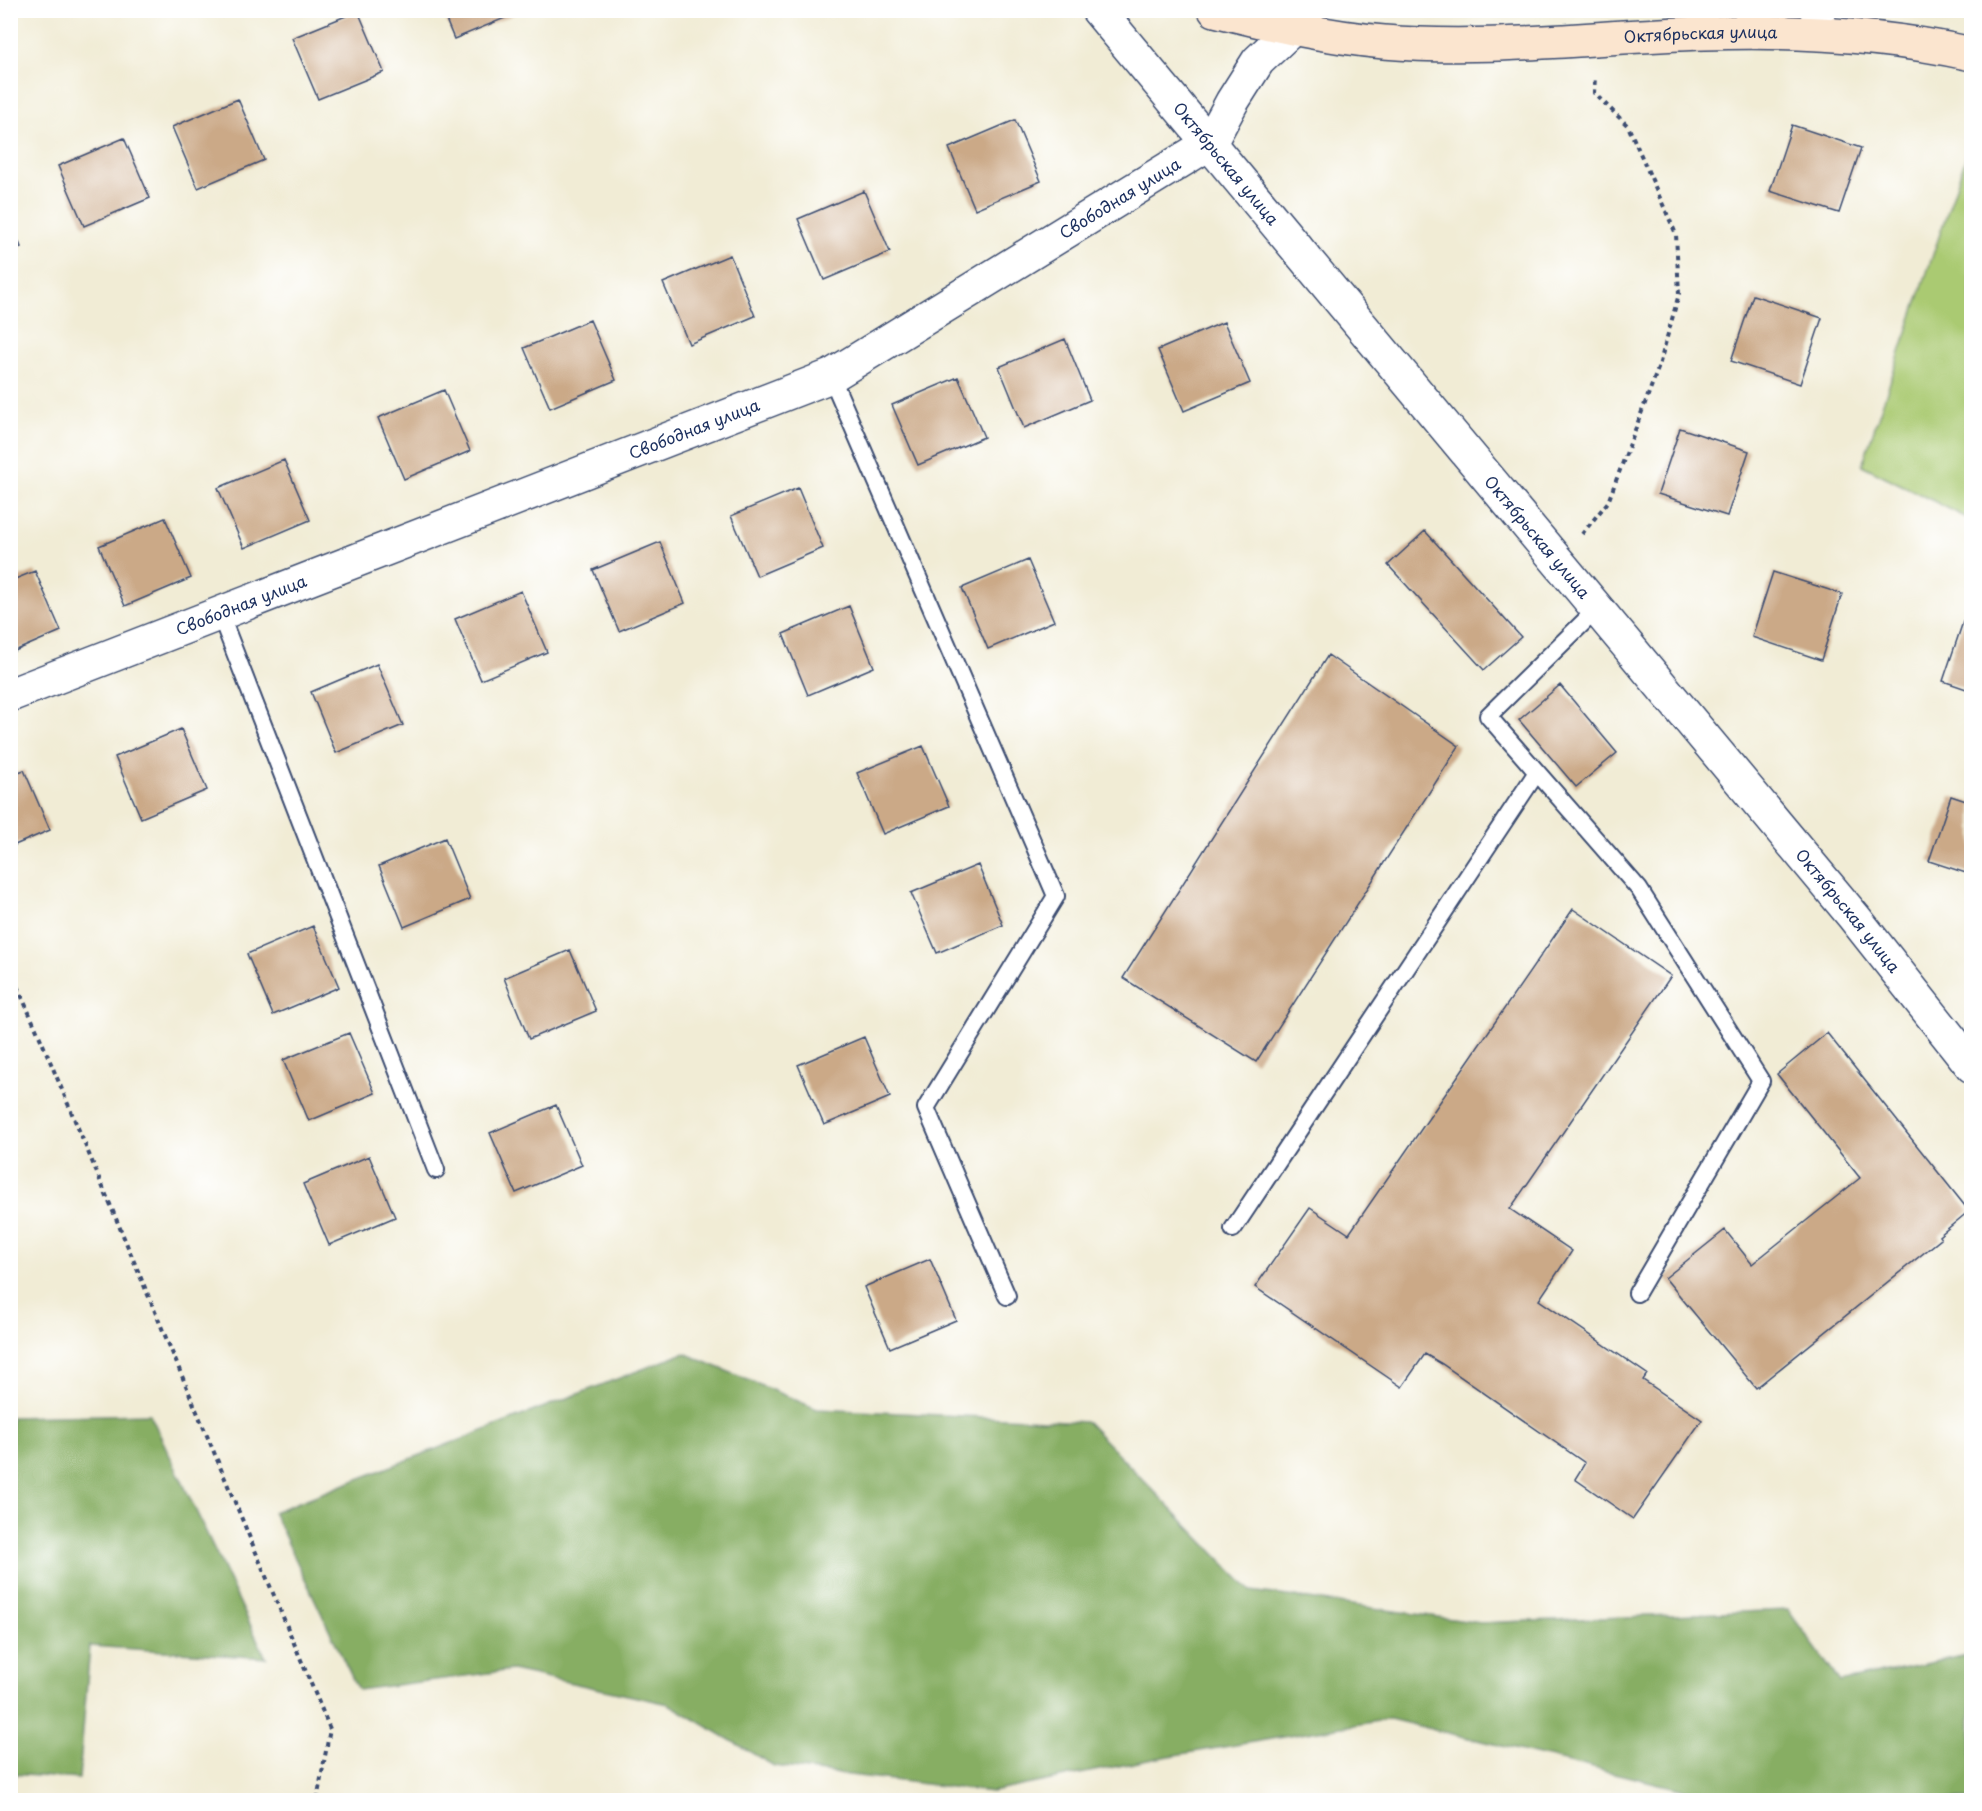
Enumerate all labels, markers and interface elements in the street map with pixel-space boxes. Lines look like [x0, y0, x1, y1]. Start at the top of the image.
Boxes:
street label: Октябрьская улица [1623, 19, 1778, 48]
street label: Октябрьская улица [1168, 96, 1285, 230]
street label: Свободная улица [1054, 151, 1185, 244]
street label: Свободная улица [625, 392, 763, 465]
street label: Октябрьская улица [1479, 469, 1597, 603]
street label: Свободная улица [172, 568, 310, 641]
street label: Октябрьская улица [1791, 843, 1907, 977]

